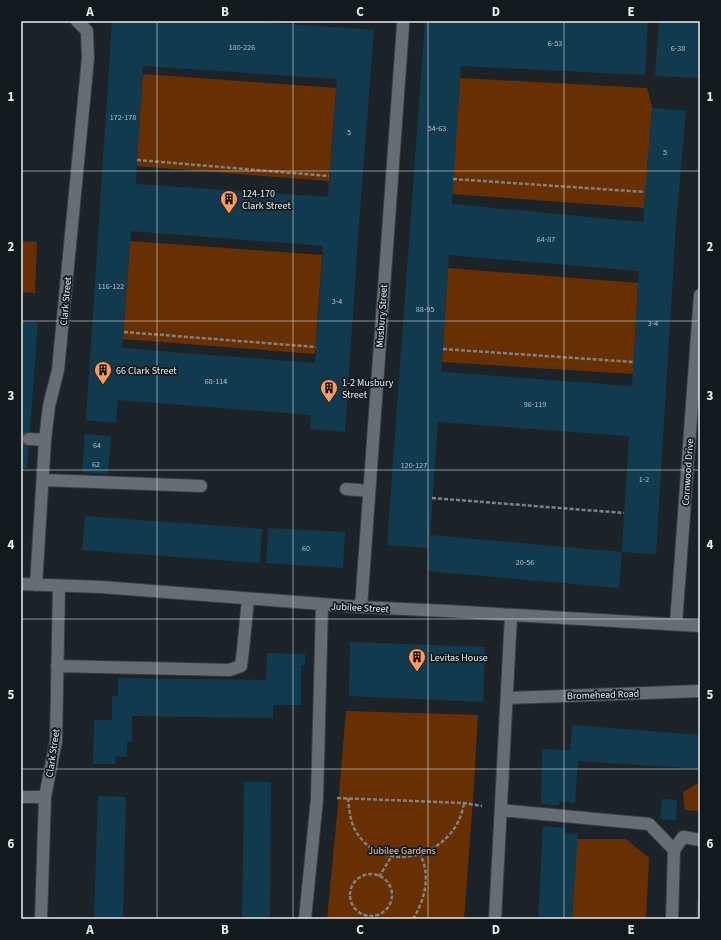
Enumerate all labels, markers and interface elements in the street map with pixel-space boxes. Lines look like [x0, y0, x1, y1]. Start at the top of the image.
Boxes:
text: A [85, 3, 94, 21]
text: B [221, 3, 229, 21]
text: C [356, 3, 364, 21]
text: D [492, 3, 500, 21]
text: E [627, 3, 635, 21]
house number: 6-53 [548, 38, 562, 49]
house number: 180-226 [229, 42, 255, 53]
house number: 6-38 [671, 43, 685, 54]
text: 1 [8, 88, 15, 106]
text: 1 [707, 88, 714, 106]
house number: 172-178 [110, 112, 136, 123]
house number: 54-63 [428, 123, 446, 134]
house number: 5 [347, 127, 351, 138]
house number: 5 [663, 147, 667, 158]
place label: 124-170 Clark Street [242, 187, 291, 213]
building icon: 124-170 Clark Street [219, 189, 239, 214]
house number: 64-87 [537, 234, 555, 245]
text: 2 [8, 238, 15, 256]
text: 2 [707, 238, 714, 256]
street label: Clark Street [57, 276, 75, 326]
house number: 116-122 [98, 281, 124, 292]
street label: Musbury Street [373, 283, 391, 348]
house number: 3-4 [332, 296, 342, 307]
house number: 88-95 [416, 304, 434, 315]
house number: 3-4 [648, 318, 658, 329]
building icon: 66 Clark Street [93, 360, 113, 385]
place label: 66 Clark Street [116, 364, 177, 378]
house number: 68-114 [205, 376, 227, 387]
place label: 1-2 Musbury Street [342, 376, 394, 402]
building icon: 1-2 Musbury Street [319, 378, 339, 403]
text: 3 [8, 387, 15, 405]
text: 3 [707, 387, 714, 405]
house number: 96-119 [524, 399, 546, 410]
street label: Cornwood Drive [679, 438, 697, 506]
house number: 64 [93, 440, 101, 451]
house number: 62 [92, 459, 100, 470]
house number: 120-127 [401, 460, 427, 471]
house number: 1-2 [639, 474, 649, 485]
text: 4 [8, 536, 15, 554]
text: 4 [707, 536, 714, 554]
house number: 60 [302, 543, 310, 554]
house number: 20-56 [516, 557, 534, 568]
street label: Jubilee Street [331, 599, 390, 617]
building icon: Levitas House [407, 647, 427, 672]
place label: Levitas House [430, 651, 488, 665]
text: 5 [8, 686, 15, 704]
text: 5 [707, 686, 714, 704]
street label: Bromehead Road [567, 687, 639, 703]
street label: Clark Street [43, 727, 63, 778]
text: 6 [8, 835, 15, 853]
text: 6 [707, 835, 714, 853]
park label: Jubilee Gardens [368, 844, 436, 858]
text: A [85, 921, 94, 939]
text: B [221, 921, 229, 939]
text: C [356, 921, 364, 939]
text: D [492, 921, 500, 939]
text: E [627, 921, 635, 939]

